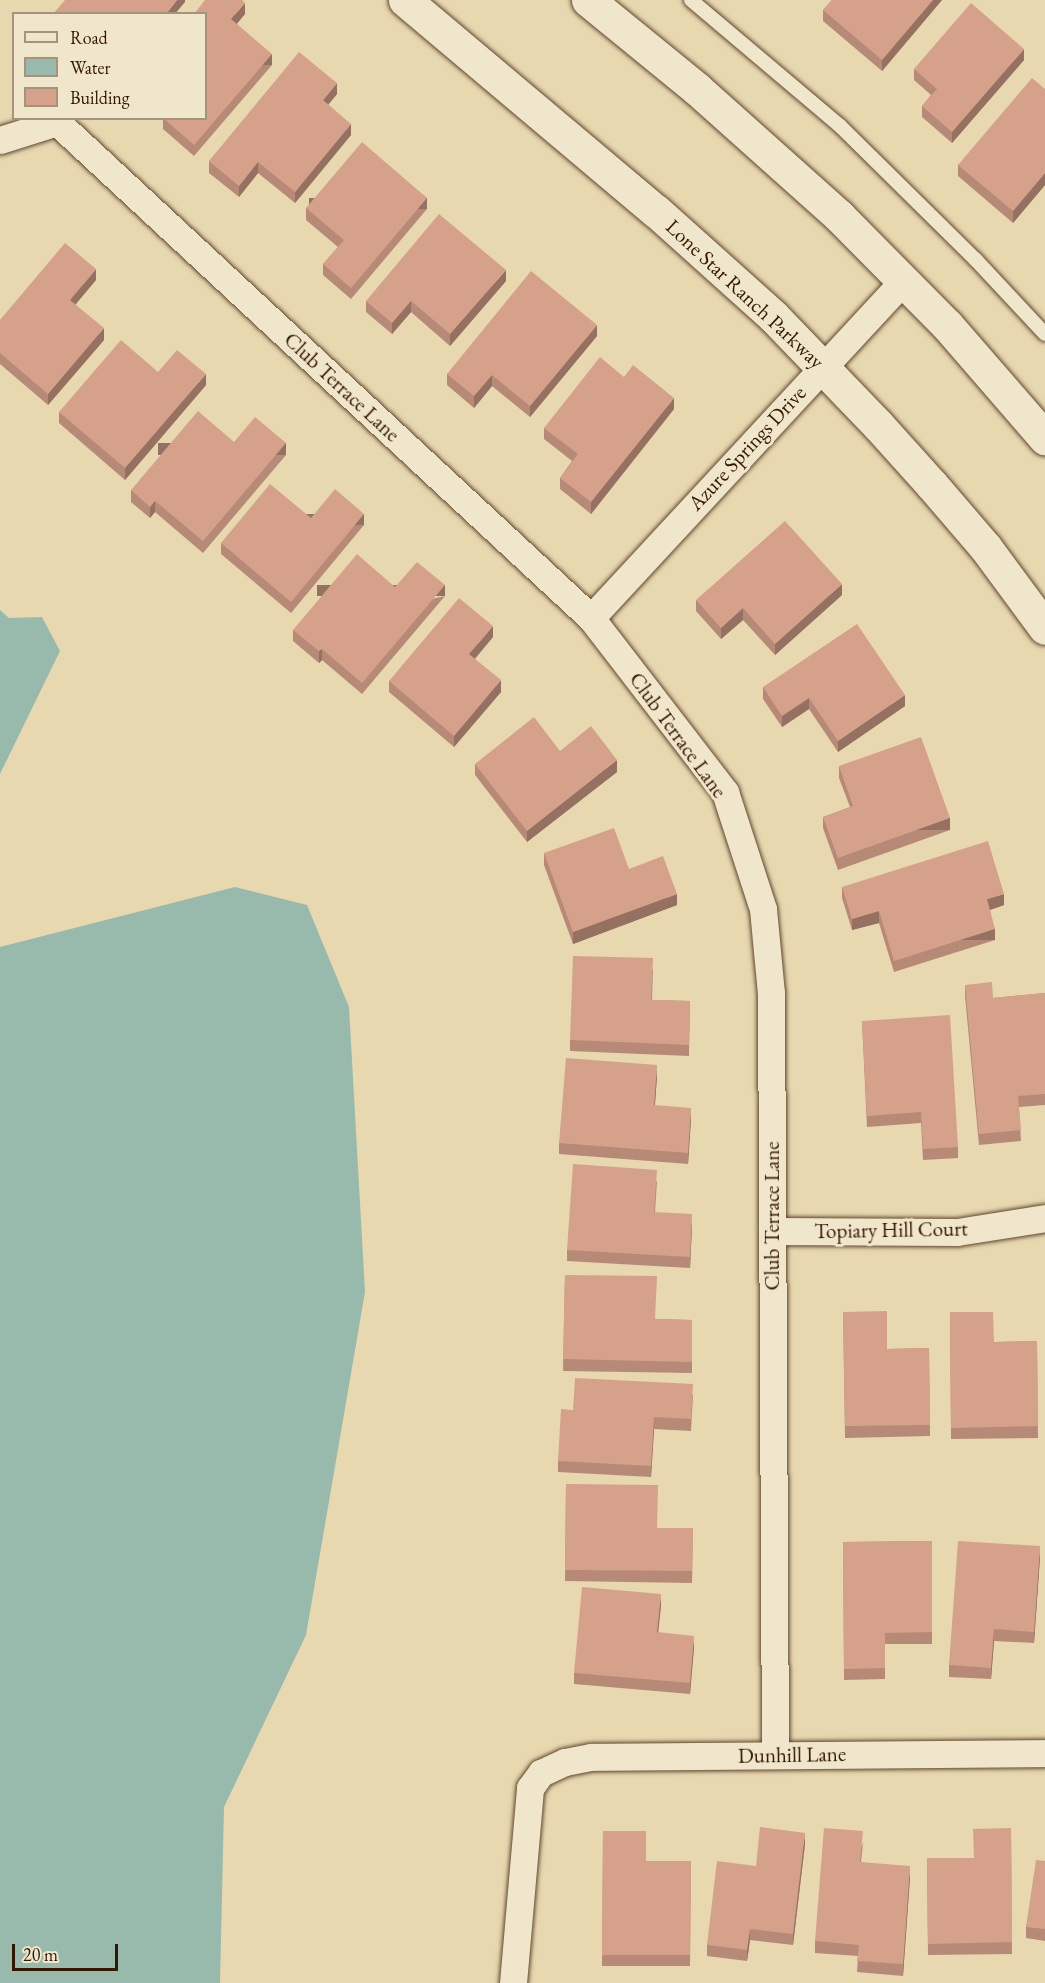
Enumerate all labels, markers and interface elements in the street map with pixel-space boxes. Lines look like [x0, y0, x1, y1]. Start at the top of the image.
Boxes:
legend [12, 12, 207, 120]
text: Road [70, 26, 108, 49]
text: Water [70, 56, 111, 79]
text: Building [70, 86, 130, 109]
street label: Lone Star Ranch Parkway [661, 214, 829, 374]
street label: Club Terrace Lane [279, 327, 405, 447]
street label: Azure Springs Drive [683, 380, 811, 516]
street label: Club Terrace Lane [624, 667, 732, 803]
street label: Club Terrace Lane [759, 1142, 785, 1290]
street label: Topiary Hill Court [814, 1216, 968, 1244]
street label: Dunhill Lane [738, 1741, 846, 1769]
scale bar [15, 1932, 122, 1970]
text: 20 m [23, 1943, 58, 1966]

